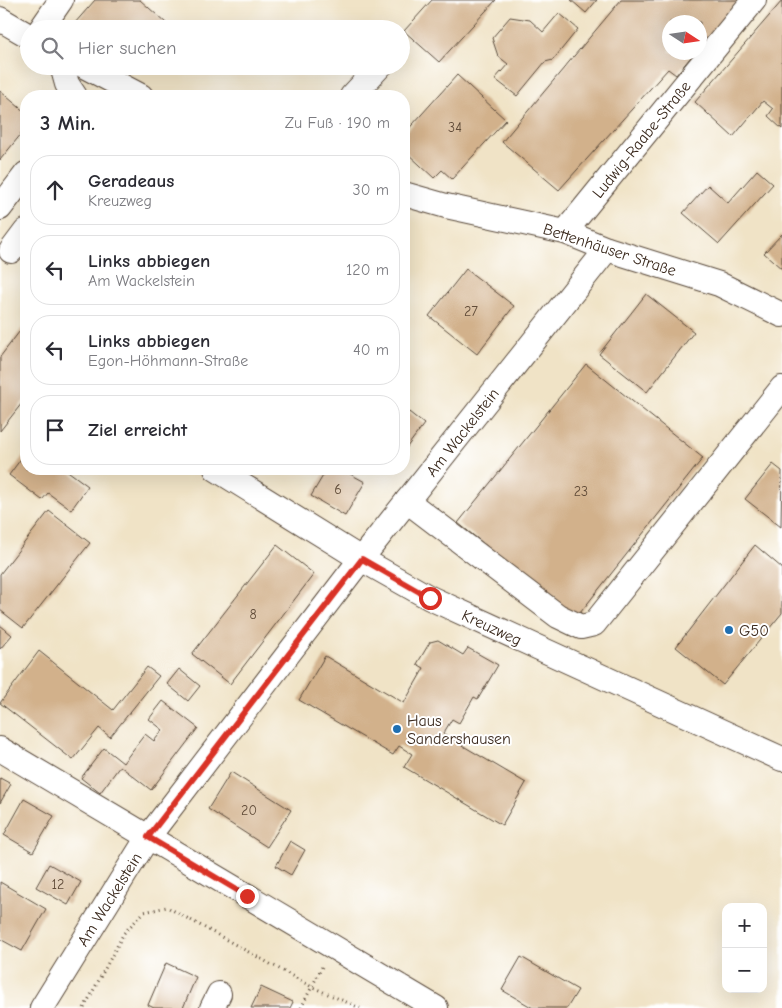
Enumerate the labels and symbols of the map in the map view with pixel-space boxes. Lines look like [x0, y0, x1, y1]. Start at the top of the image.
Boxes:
north arrow [662, 15, 707, 60]
street label: Ludwig-Raabe-Straße [589, 77, 695, 202]
house number: 34 [448, 119, 462, 136]
street label: Bettenhäuser Straße [541, 220, 679, 280]
house number: 27 [464, 303, 478, 320]
street label: Am Wackelstein [423, 385, 503, 480]
house number: 6 [334, 481, 342, 498]
house number: 23 [574, 483, 588, 500]
route start [419, 587, 442, 610]
house number: 8 [249, 606, 257, 623]
street label: Kreuzweg [459, 606, 524, 650]
place label: G50 [739, 622, 769, 640]
marker: G50 [723, 624, 735, 636]
place label: Haus Sandershausen [407, 712, 511, 748]
marker: Haus Sandershausen [391, 723, 403, 735]
house number: 20 [241, 802, 257, 819]
street label: Am Wackelstein [74, 849, 146, 950]
house number: 12 [52, 876, 64, 893]
route end [236, 885, 259, 908]

